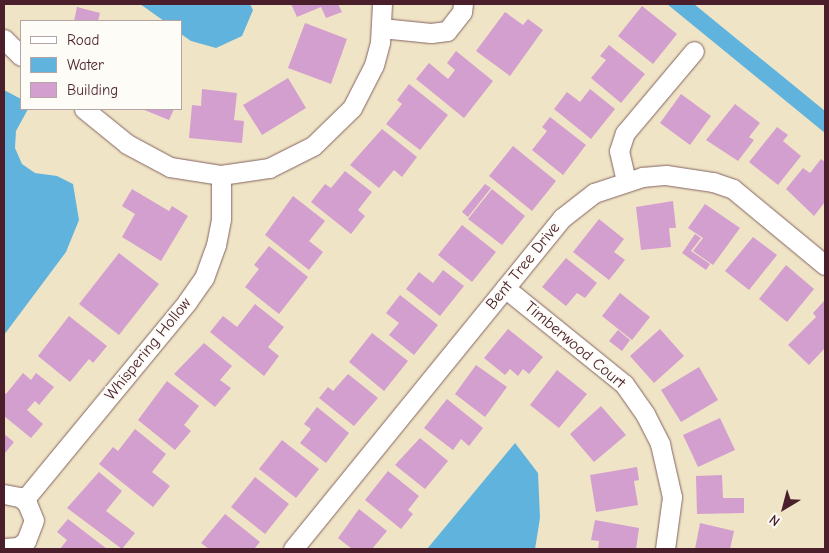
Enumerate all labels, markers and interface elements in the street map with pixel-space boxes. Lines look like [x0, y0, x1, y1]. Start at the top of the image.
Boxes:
legend [20, 20, 182, 110]
text: Road [67, 31, 99, 49]
text: Water [67, 56, 104, 74]
text: Building [67, 81, 118, 99]
street label: Bent Tree Drive [482, 218, 564, 314]
street label: Whispering Hollow [101, 294, 195, 404]
street label: Timberwood Court [521, 297, 629, 393]
north arrow [759, 483, 809, 533]
text: N [766, 511, 783, 530]

